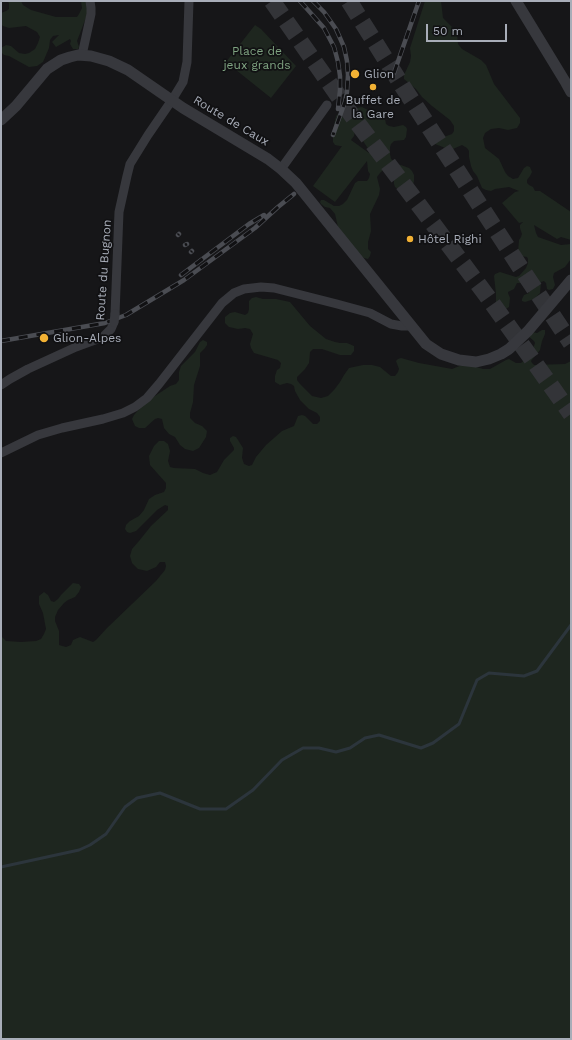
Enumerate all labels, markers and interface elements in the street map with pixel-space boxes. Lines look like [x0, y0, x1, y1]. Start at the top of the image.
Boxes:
scale bar [428, 16, 509, 42]
text: 50 m [433, 24, 463, 38]
park label: Place de jeux grands [223, 44, 291, 72]
place label: Glion [364, 67, 394, 81]
marker: Glion [349, 68, 361, 80]
marker: Buffet de la Gare [368, 82, 378, 92]
street label: Route de Caux [191, 93, 271, 149]
place label: Buffet de la Gare [346, 93, 400, 121]
street label: Route du Bugnon [93, 219, 115, 321]
place label: Hôtel Righi [418, 232, 482, 246]
marker: Hôtel Righi [405, 234, 415, 244]
place label: Glion-Alpes [53, 331, 121, 345]
marker: Glion-Alpes [38, 332, 50, 344]

